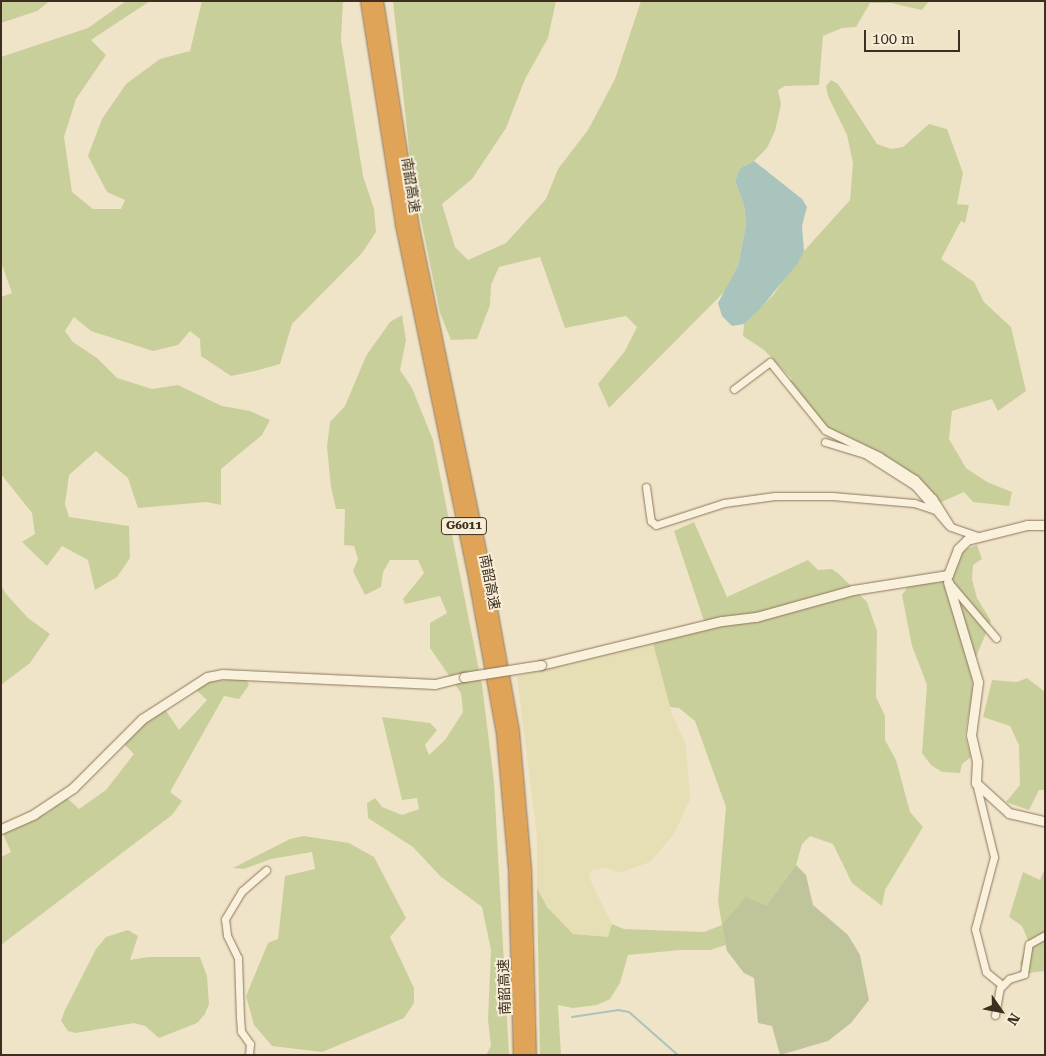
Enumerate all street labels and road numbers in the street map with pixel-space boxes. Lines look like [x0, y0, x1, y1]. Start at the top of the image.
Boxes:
street label: 南韶高速 [398, 156, 424, 214]
road number: G6011 [440, 516, 488, 536]
street label: 南韶高速 [476, 553, 504, 611]
street label: 南韶高速 [495, 959, 513, 1015]

